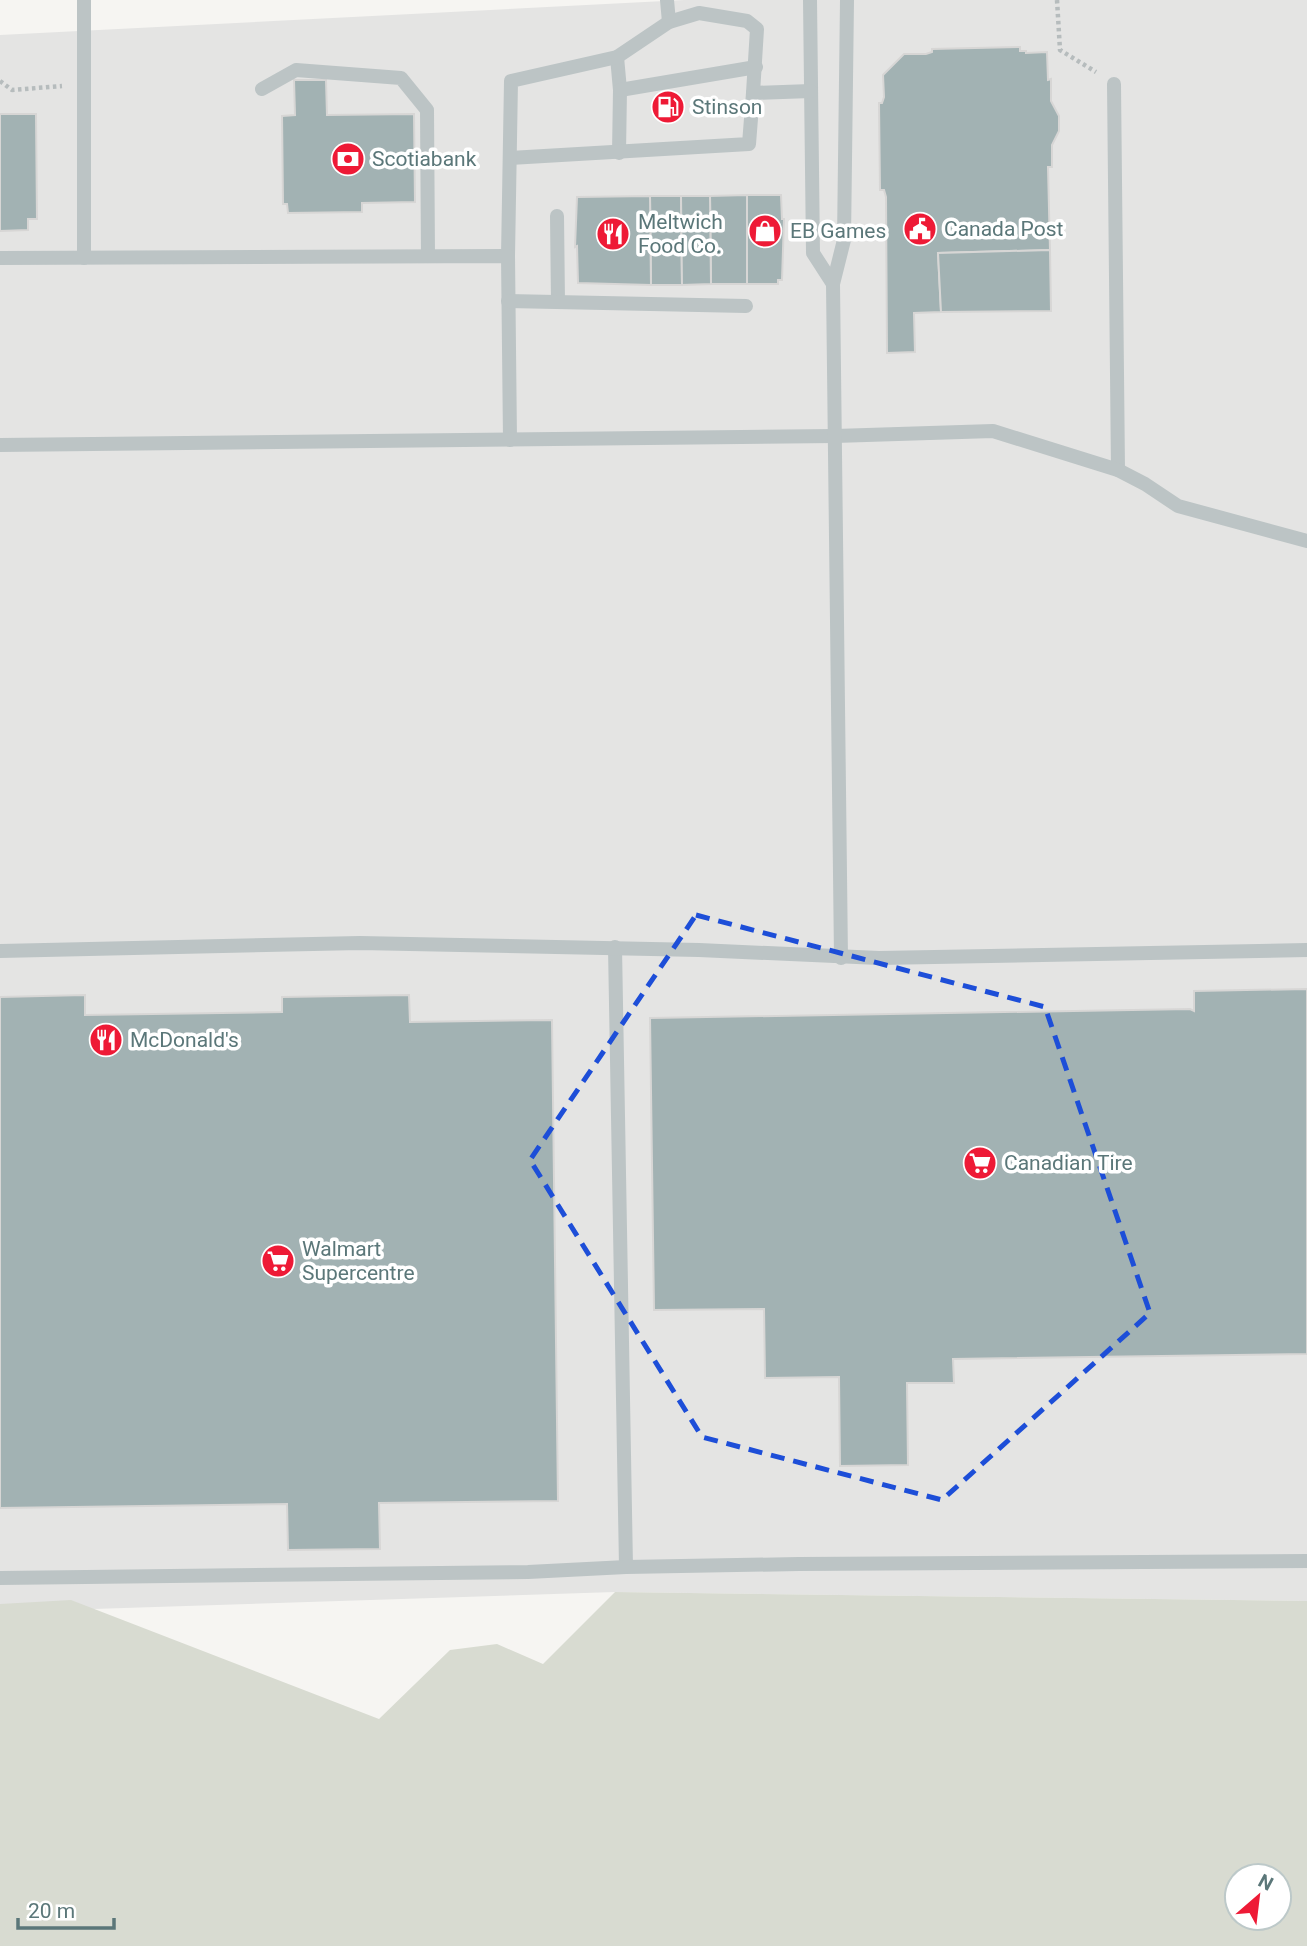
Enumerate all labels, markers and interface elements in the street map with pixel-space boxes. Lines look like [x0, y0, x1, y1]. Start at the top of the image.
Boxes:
fuel station icon: Stinson [649, 88, 687, 126]
place label: Stinson [692, 95, 762, 119]
bank icon: Scotiabank [329, 140, 367, 178]
place label: Scotiabank [372, 147, 477, 171]
place label: Meltwich Food Co. [638, 210, 723, 258]
public building icon: Canada Post [901, 210, 939, 248]
shop icon: EB Games [746, 212, 784, 250]
restaurant icon: Meltwich Food Co. [594, 215, 632, 253]
place label: Canada Post [944, 217, 1064, 241]
place label: EB Games [790, 219, 886, 243]
restaurant icon: McDonald's [87, 1021, 125, 1059]
place label: McDonald's [130, 1028, 239, 1052]
supermarket icon: Canadian Tire [961, 1144, 999, 1182]
place label: Canadian Tire [1004, 1151, 1133, 1175]
place label: Walmart Supercentre [302, 1237, 415, 1285]
supermarket icon: Walmart Supercentre [259, 1242, 297, 1280]
north arrow [1223, 1862, 1293, 1932]
text: N [1254, 1869, 1277, 1896]
scale bar [18, 1886, 114, 1930]
text: 20 m [28, 1899, 75, 1923]

